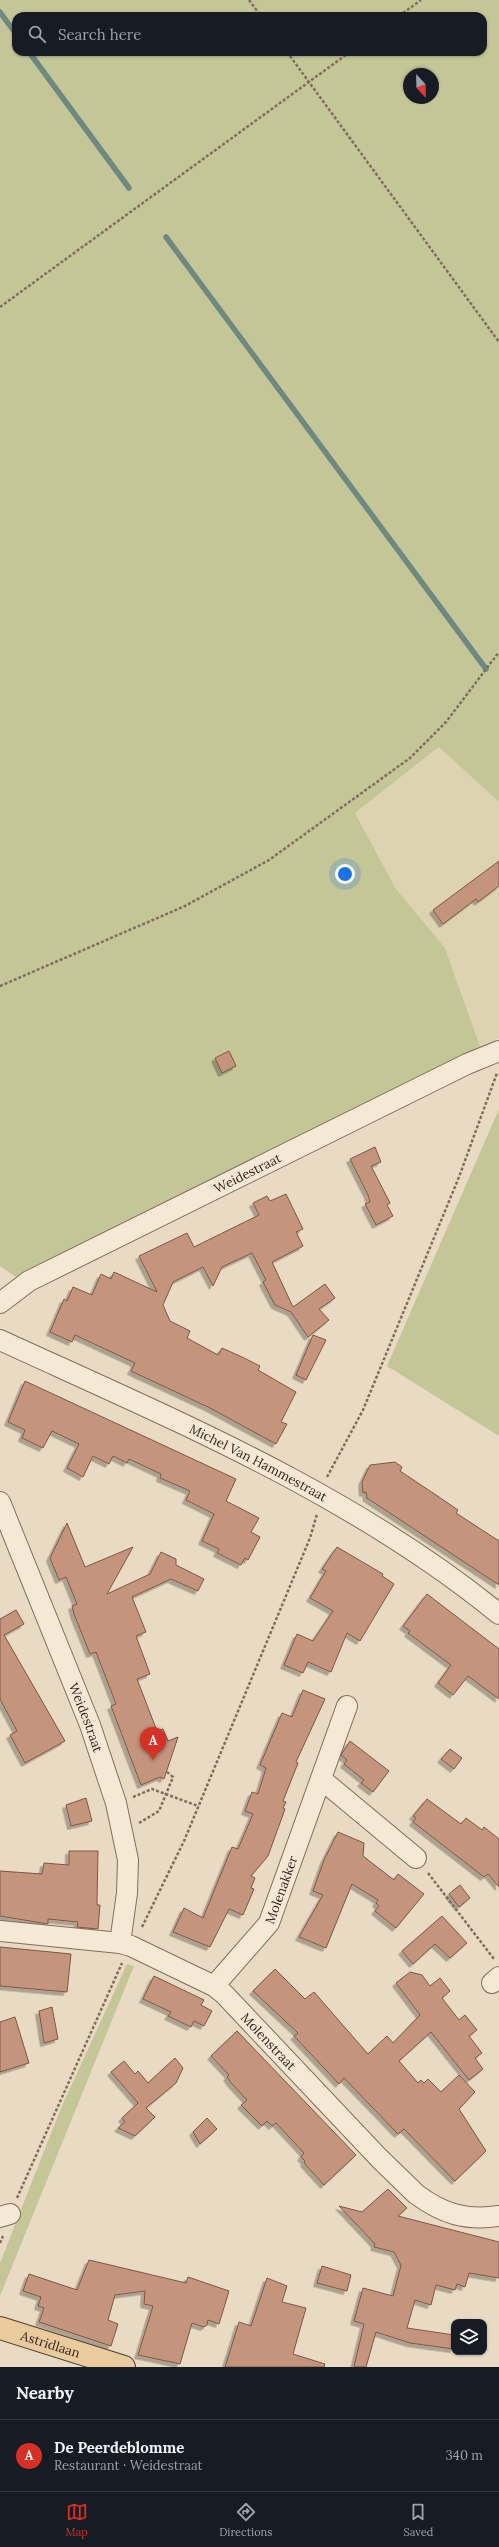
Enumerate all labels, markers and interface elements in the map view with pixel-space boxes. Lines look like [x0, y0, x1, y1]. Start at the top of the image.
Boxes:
search box [12, 12, 487, 56]
icon: search [26, 23, 48, 45]
text: Search here [58, 25, 141, 44]
north arrow [403, 68, 439, 104]
your location [335, 864, 355, 884]
street label: Weidestraat [211, 1149, 284, 1197]
street label: Michel Van Hammestraat [187, 1420, 330, 1505]
street label: Weidestraat [65, 1680, 107, 1754]
pin: A [140, 1727, 166, 1760]
street label: Molenakker [261, 1853, 301, 1926]
street label: Molenstraat [237, 2009, 300, 2074]
map controls [451, 2319, 487, 2355]
button: layers [451, 2319, 487, 2355]
street label: Astridlaan [18, 2326, 82, 2361]
text: Nearby [16, 2382, 74, 2404]
text: De Peerdeblomme [54, 2438, 184, 2457]
text: A [25, 2447, 33, 2464]
text: 340 m [446, 2447, 483, 2464]
text: Restaurant · Weidestraat [54, 2457, 203, 2474]
tab: Map [66, 2501, 88, 2539]
tab: Directions [219, 2501, 272, 2539]
tab: Saved [404, 2501, 433, 2539]

